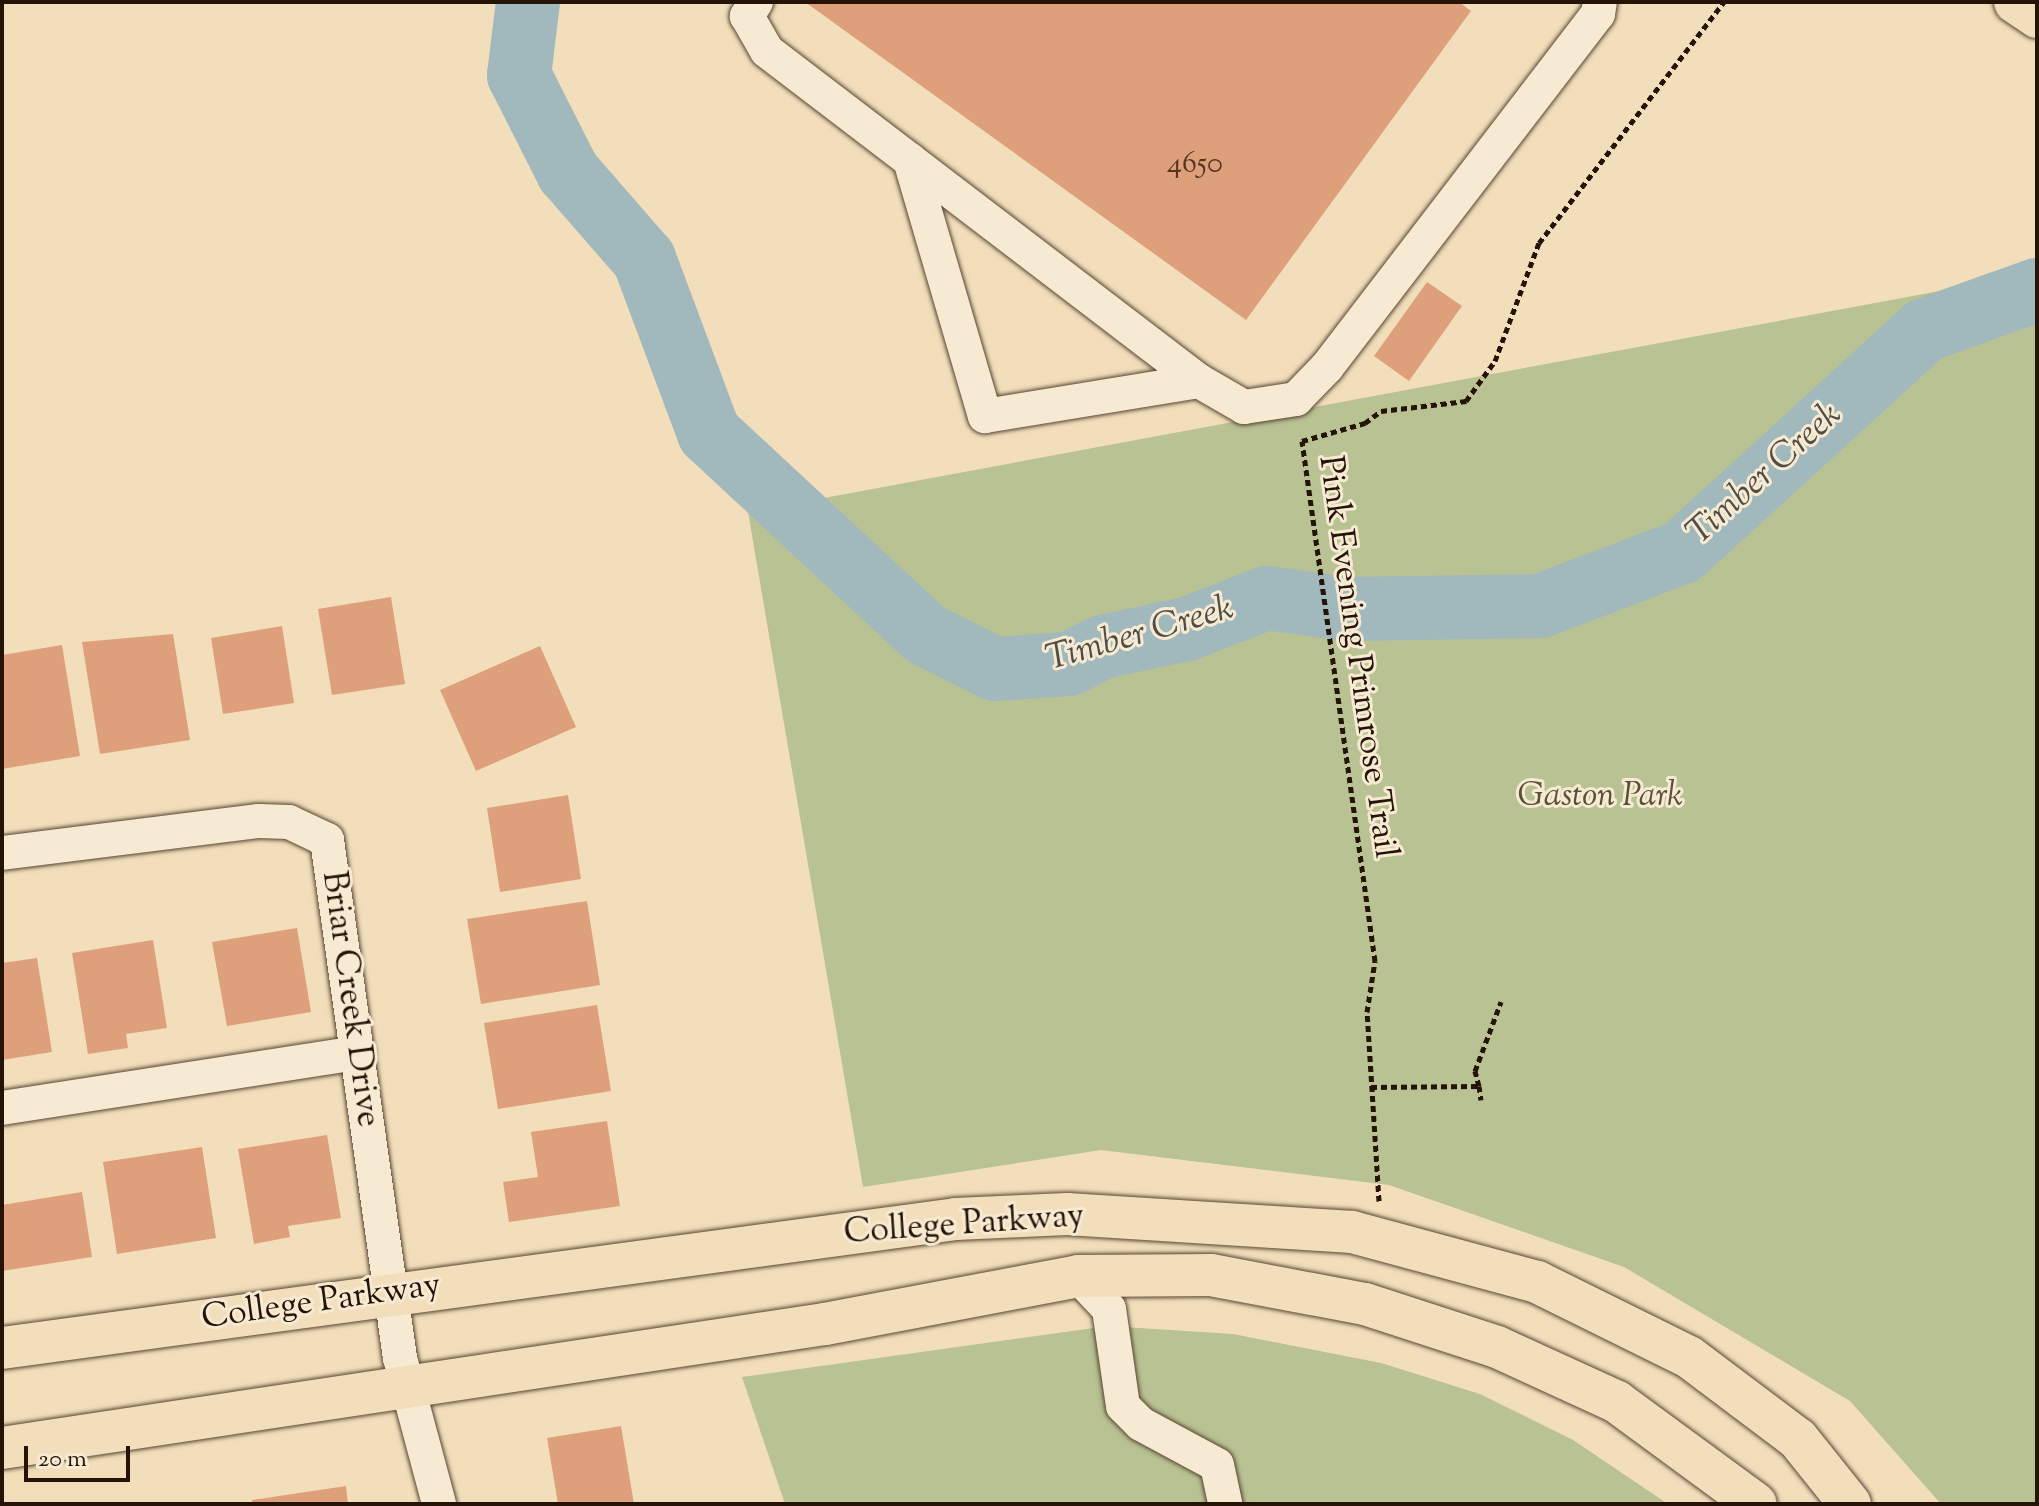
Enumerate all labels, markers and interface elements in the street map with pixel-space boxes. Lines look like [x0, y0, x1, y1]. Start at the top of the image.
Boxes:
house number: 4650 [1167, 147, 1223, 183]
water label: Timber Creek [1679, 394, 1851, 556]
street label: Pink Evening Primrose Trail [1309, 453, 1405, 861]
water label: Timber Creek [1041, 588, 1239, 682]
park label: Gaston Park [1517, 777, 1683, 817]
street label: Briar Creek Drive [312, 869, 388, 1129]
street label: College Parkway [842, 1196, 1086, 1254]
street label: College Parkway [199, 1265, 443, 1339]
scale bar [28, 1430, 134, 1480]
text: 20 m [38, 1443, 87, 1477]

